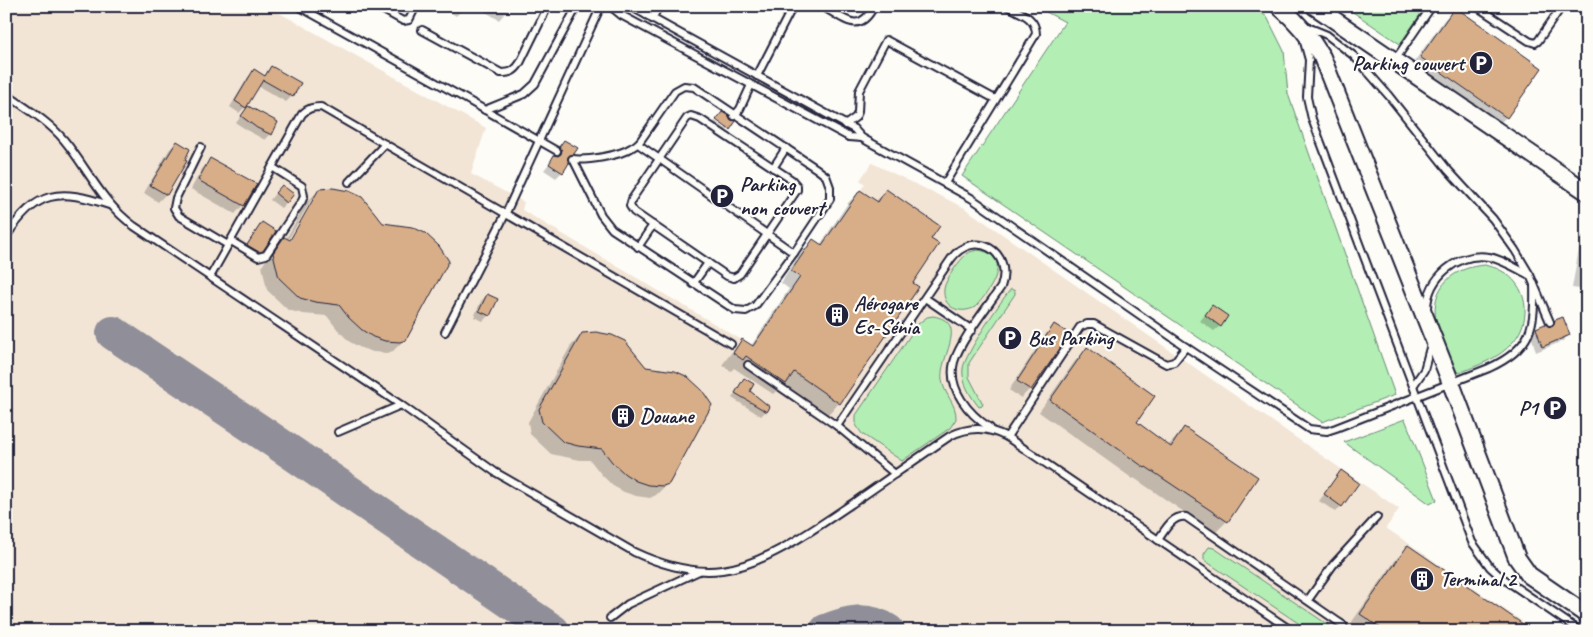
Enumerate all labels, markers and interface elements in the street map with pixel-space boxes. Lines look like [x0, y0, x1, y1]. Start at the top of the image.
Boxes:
place label: Parking couvert [1352, 50, 1467, 76]
parking icon: Parking couvert [1468, 50, 1494, 76]
place label: Parking non couvert [740, 171, 827, 221]
parking icon: Parking non couvert [709, 183, 735, 209]
place label: Aérogare Es-Sénia [854, 290, 920, 340]
building icon: Aérogare Es-Sénia [824, 302, 850, 328]
parking icon: Bus Parking [997, 325, 1023, 351]
place label: Bus Parking [1028, 325, 1116, 351]
place label: P1 [1519, 395, 1541, 421]
parking icon: P1 [1542, 395, 1568, 421]
building icon: Douane [610, 403, 636, 429]
place label: Douane [640, 403, 695, 429]
building icon: Terminal 2 [1409, 566, 1435, 592]
place label: Terminal 2 [1440, 566, 1519, 592]

